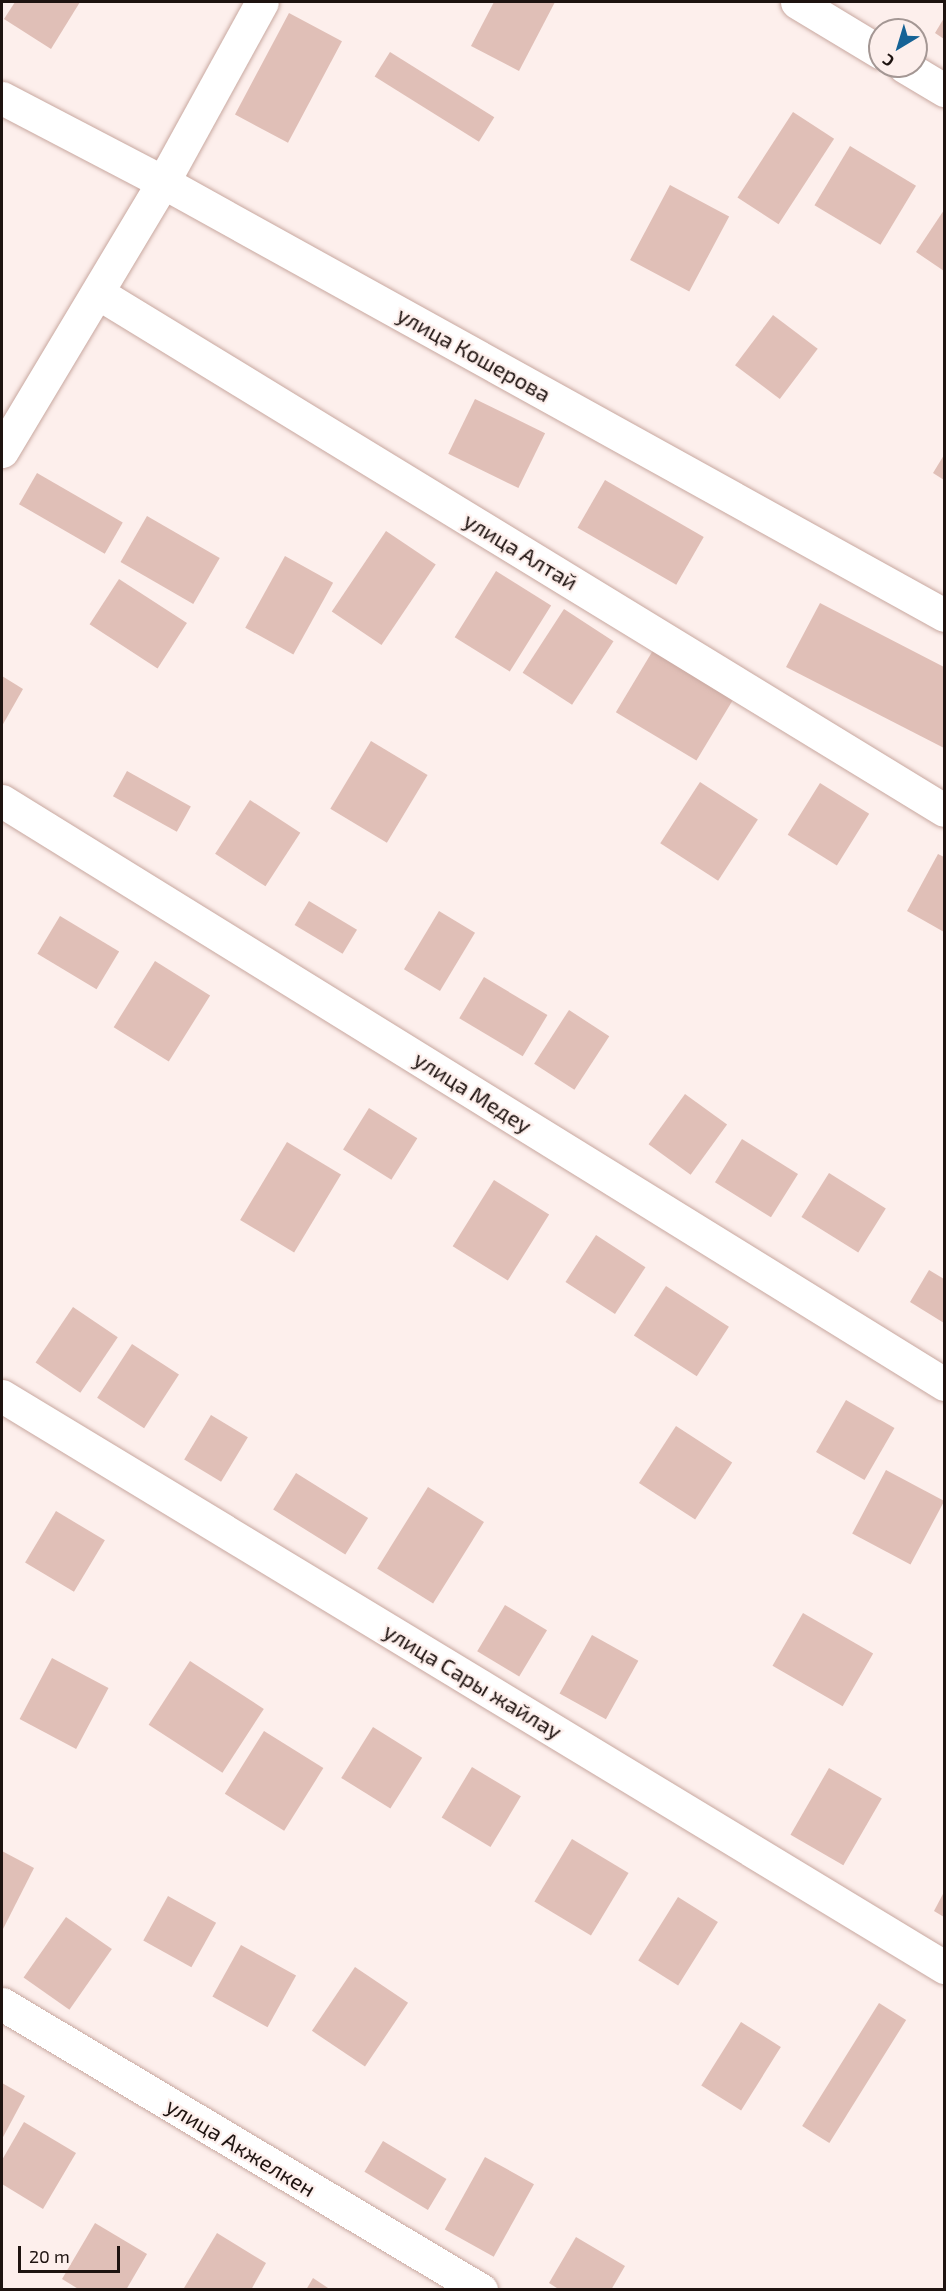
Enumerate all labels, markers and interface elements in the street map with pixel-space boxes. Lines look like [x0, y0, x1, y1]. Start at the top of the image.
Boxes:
north arrow [868, 18, 928, 78]
text: С [878, 51, 897, 71]
street label: улица Кошерова [393, 301, 555, 407]
street label: улица Алтай [459, 507, 583, 595]
street label: улица Медеу [409, 1045, 537, 1139]
street label: улица Сары жайлау [379, 1617, 567, 1745]
street label: улица Акжелкен [161, 2092, 321, 2202]
scale bar [21, 2234, 123, 2272]
text: 20 m [29, 2245, 70, 2267]

